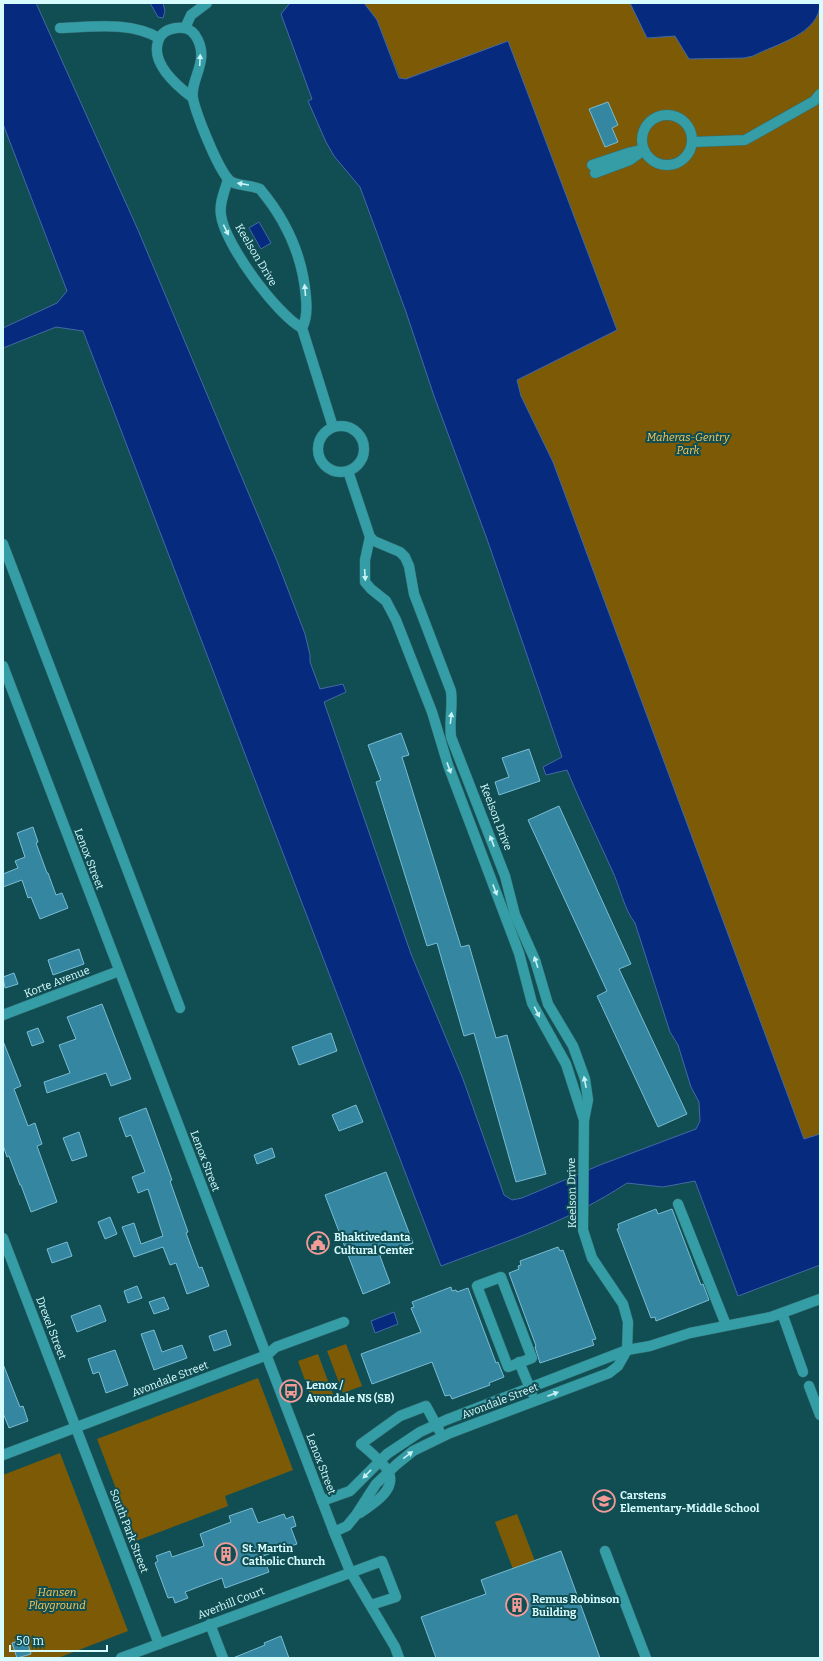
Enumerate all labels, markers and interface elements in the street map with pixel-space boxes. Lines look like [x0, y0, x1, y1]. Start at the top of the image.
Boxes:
one-way arrow [197, 54, 204, 66]
one-way arrow [237, 181, 249, 187]
street label: Keelson Drive [232, 221, 280, 289]
one-way arrow [223, 224, 229, 235]
one-way arrow [302, 284, 309, 296]
park label: Maheras-Gentry Park [647, 431, 731, 457]
one-way arrow [361, 569, 368, 581]
one-way arrow [448, 712, 454, 724]
one-way arrow [447, 762, 453, 774]
street label: Keelson Drive [477, 782, 515, 852]
street label: Lenox Street [71, 827, 107, 891]
one-way arrow [488, 834, 494, 846]
one-way arrow [492, 884, 498, 896]
one-way arrow [533, 956, 539, 968]
street label: Korte Avenue [22, 964, 92, 1000]
one-way arrow [533, 1006, 540, 1018]
one-way arrow [581, 1076, 587, 1088]
street label: Lenox Street [187, 1129, 223, 1193]
street label: Keelson Drive [565, 1158, 579, 1228]
public building icon: Bhaktivedanta Cultural Center [305, 1230, 331, 1256]
place label: Bhaktivedanta Cultural Center [334, 1231, 415, 1257]
street label: Drexel Street [33, 1295, 69, 1361]
street label: Avondale Street [130, 1358, 210, 1400]
bus stop icon: Lenox / Avondale NS (SB) [278, 1378, 304, 1404]
place label: Lenox / Avondale NS (SB) [306, 1379, 395, 1405]
street label: Avondale Street [460, 1380, 540, 1422]
one-way arrow [548, 1391, 560, 1397]
street label: Lenox Street [303, 1432, 339, 1496]
one-way arrow [403, 1451, 414, 1460]
one-way arrow [362, 1469, 372, 1479]
street label: South Park Street [107, 1487, 151, 1575]
school or university icon: Carstens Elementary-Middle School [591, 1488, 617, 1514]
place label: Carstens Elementary-Middle School [620, 1489, 760, 1515]
building icon: St. Martin Catholic Church [213, 1541, 239, 1567]
place label: St. Martin Catholic Church [242, 1542, 325, 1568]
street label: Averhill Court [196, 1584, 266, 1622]
park label: Hansen Playground [28, 1586, 86, 1612]
building icon: Remus Robinson Building [504, 1592, 530, 1618]
place label: Remus Robinson Building [532, 1593, 619, 1619]
scale bar [10, 1627, 107, 1653]
text: 50 m [16, 1634, 45, 1648]

